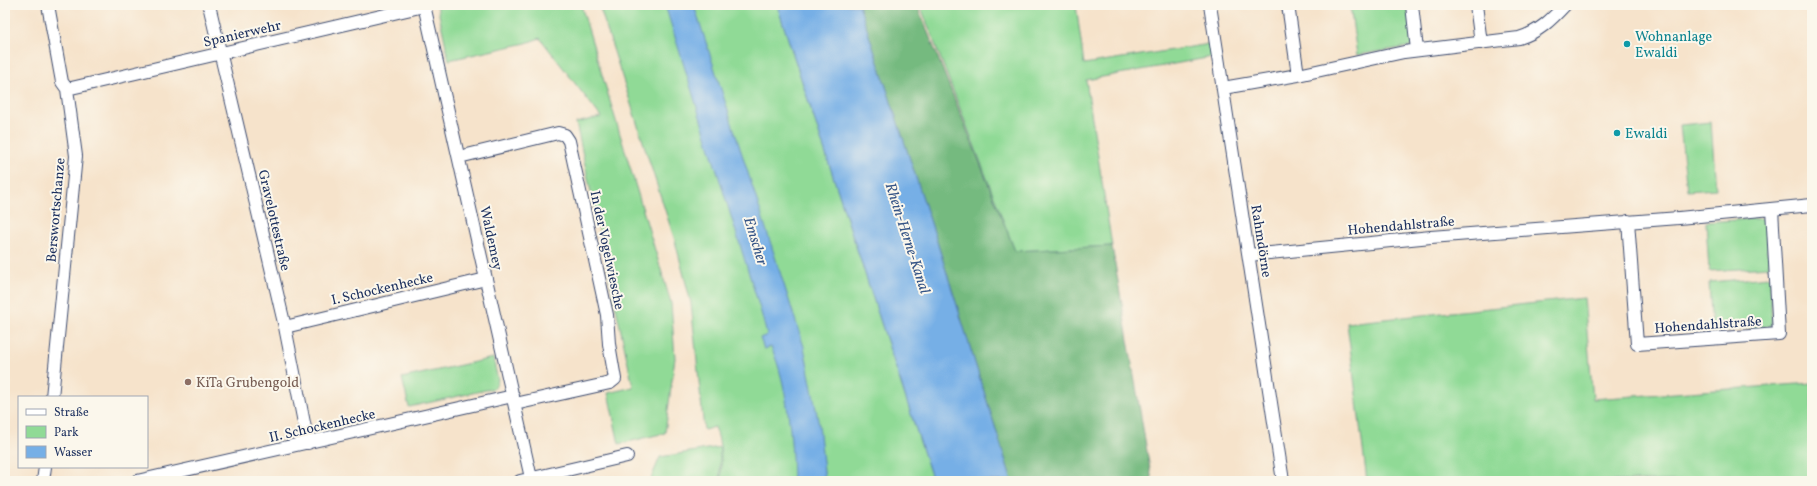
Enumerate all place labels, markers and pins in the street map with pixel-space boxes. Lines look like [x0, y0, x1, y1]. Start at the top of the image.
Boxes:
place label: Wohnanlage Ewaldi [1635, 28, 1713, 63]
marker: Wohnanlage Ewaldi [1622, 39, 1632, 49]
place label: Ewaldi [1625, 125, 1668, 144]
marker: Ewaldi [1612, 128, 1622, 138]
place label: KiTa Grubengold [196, 374, 299, 393]
marker: KiTa Grubengold [183, 377, 193, 387]

